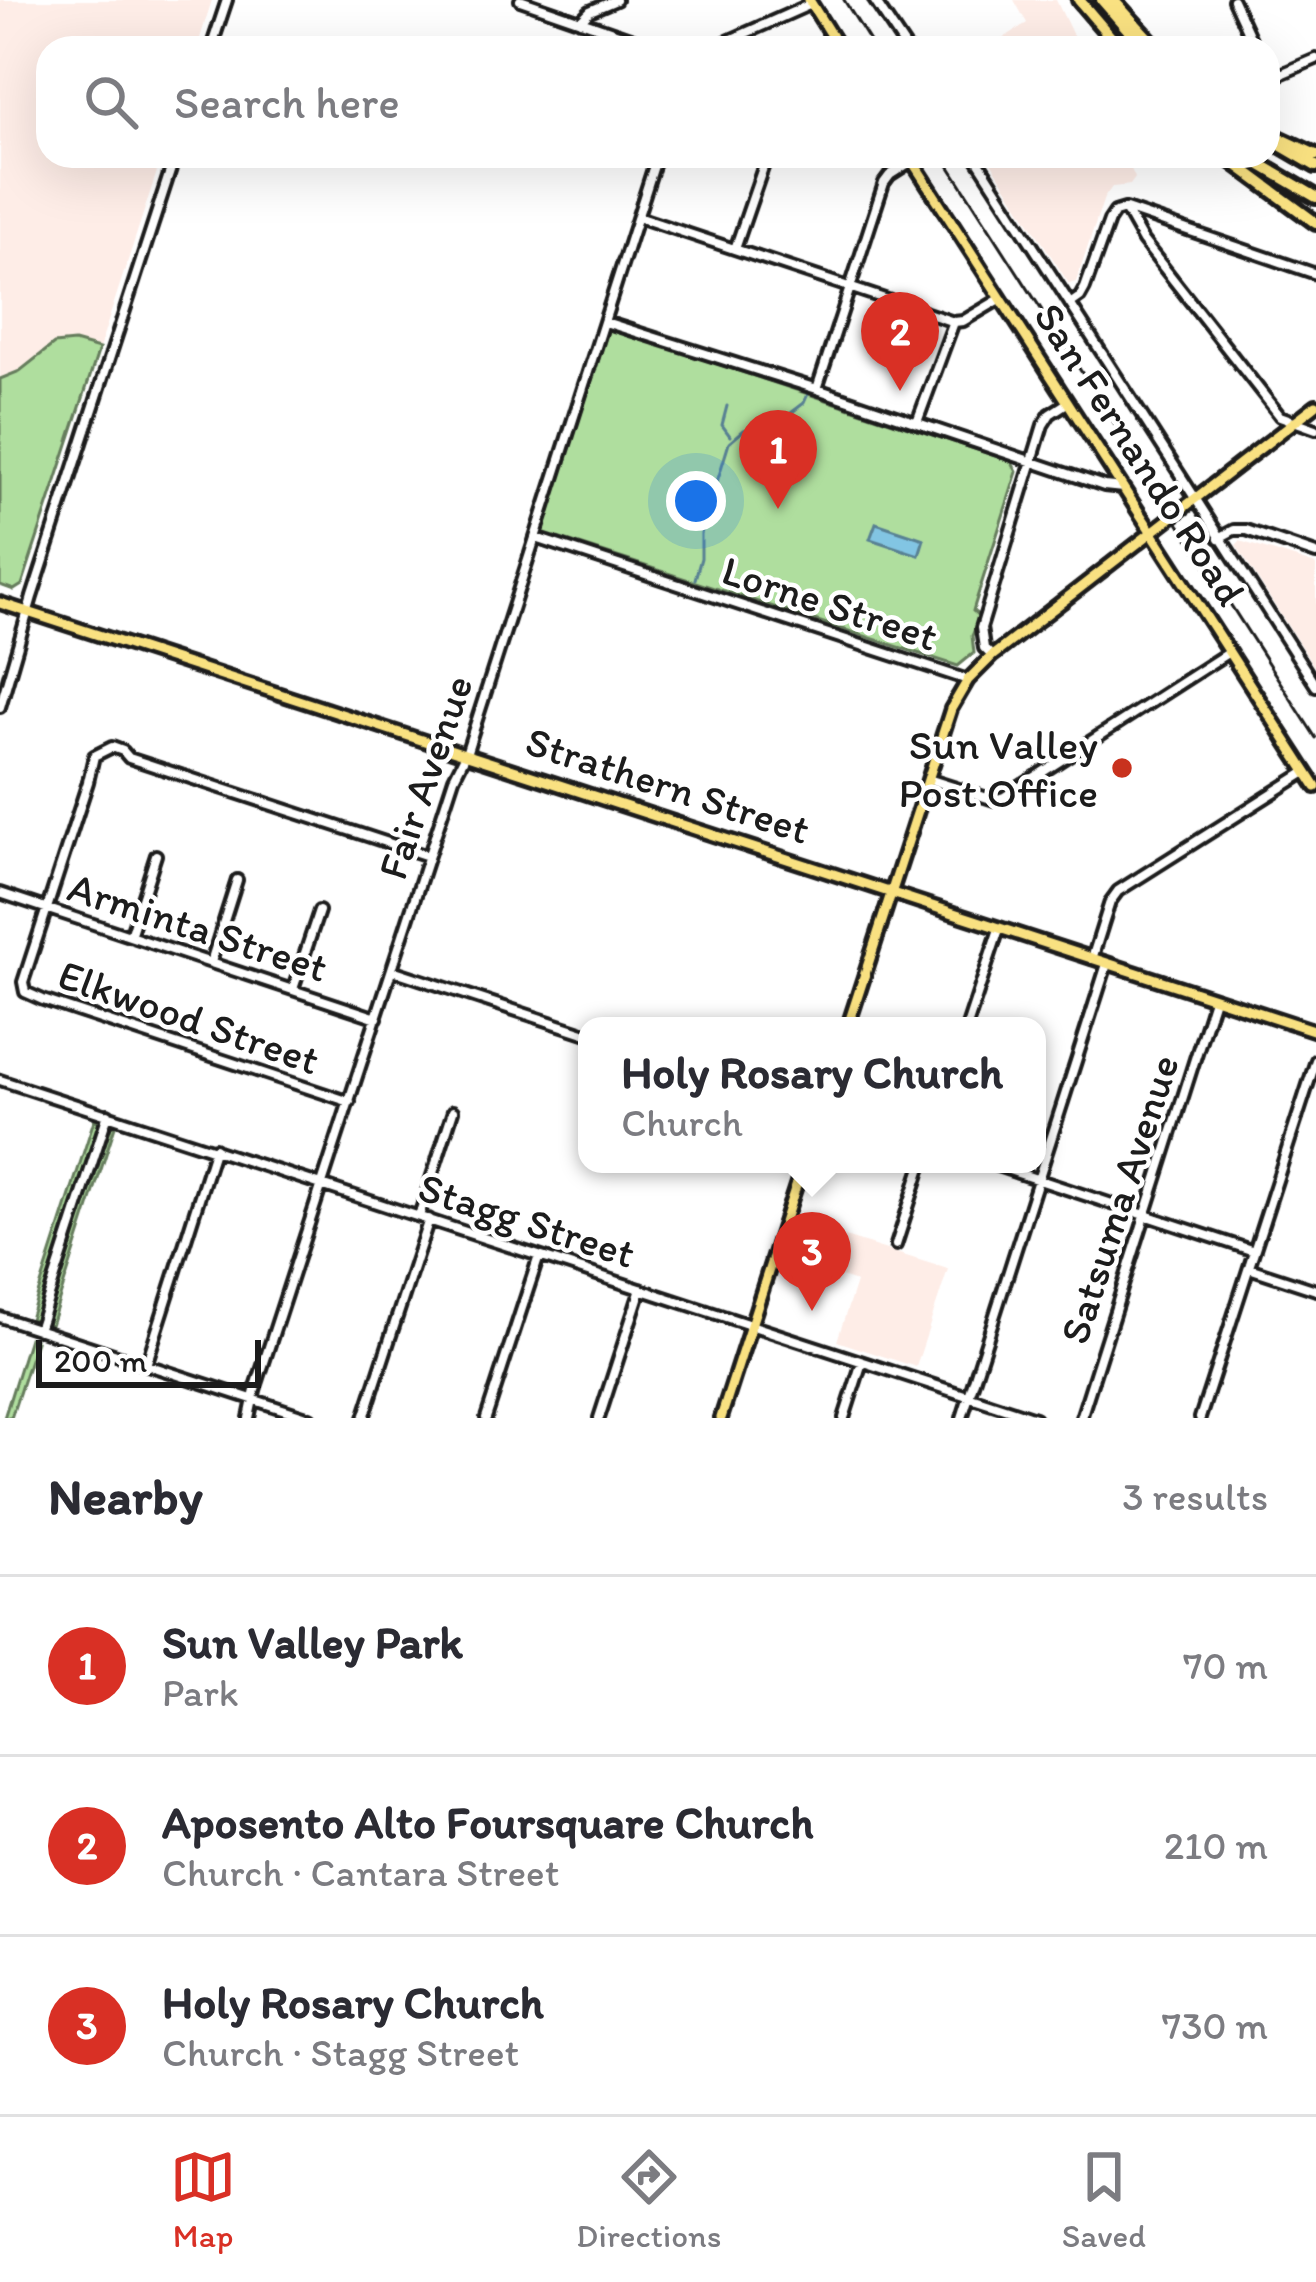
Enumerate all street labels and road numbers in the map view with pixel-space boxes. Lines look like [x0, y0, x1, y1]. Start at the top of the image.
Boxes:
street label: San Fernando Road [1023, 293, 1257, 615]
street label: Lorne Street [716, 544, 944, 662]
street label: Fair Avenue [366, 668, 484, 886]
street label: Strathern Street [520, 715, 816, 855]
street label: Arminta Street [62, 861, 334, 993]
street label: Elkwood Street [52, 949, 326, 1085]
street label: Satsuma Avenue [1048, 1048, 1190, 1350]
street label: Stagg Street [412, 1161, 642, 1279]

